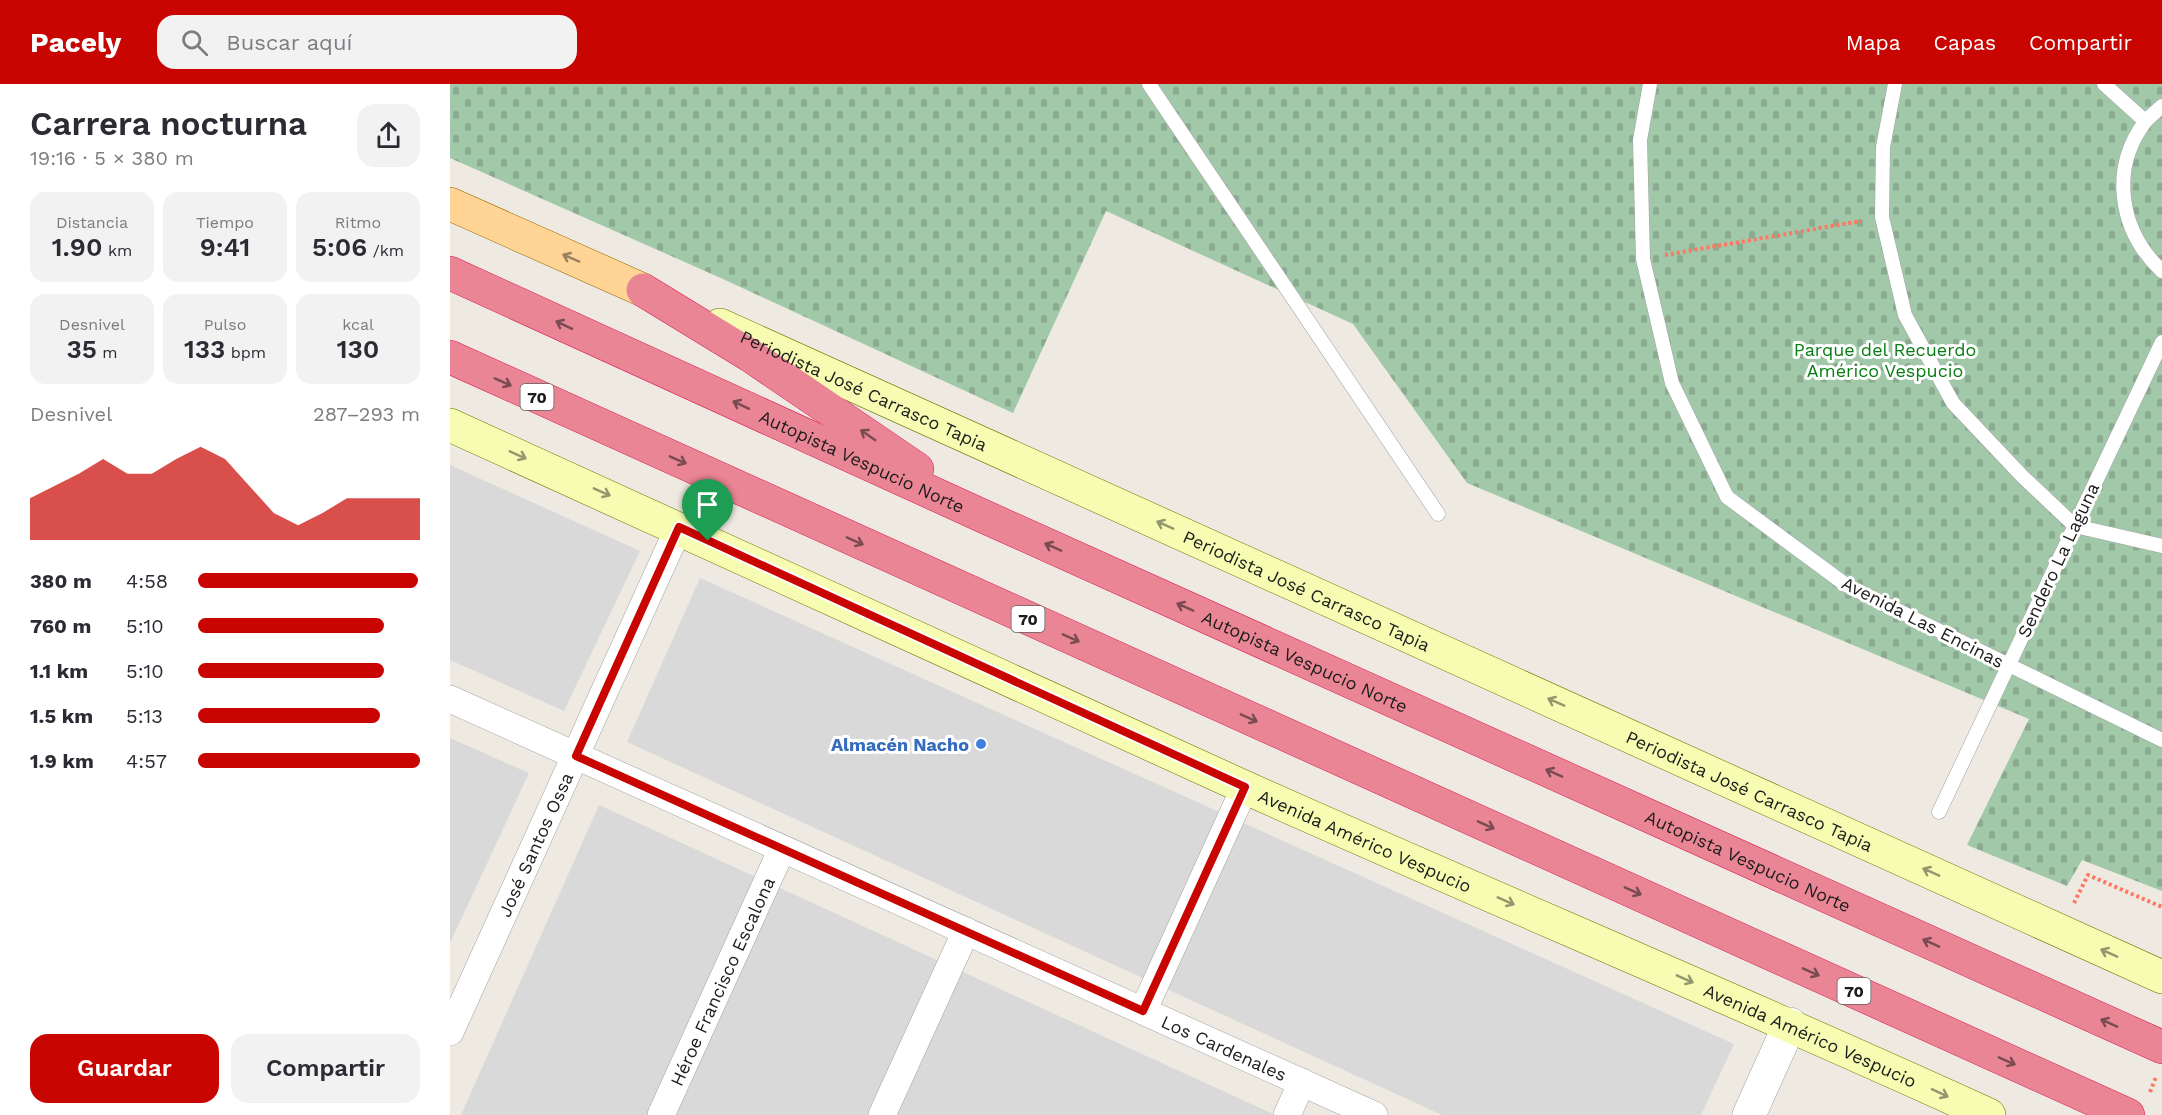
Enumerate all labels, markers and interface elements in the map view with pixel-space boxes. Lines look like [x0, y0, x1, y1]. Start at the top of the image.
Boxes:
search box [157, 15, 577, 69]
text: Pacely [30, 26, 121, 59]
icon: search [178, 26, 211, 59]
text: Buscar aquí [226, 30, 352, 55]
text: Mapa [1846, 30, 1901, 55]
text: Capas [1934, 30, 1996, 55]
text: Compartir [2029, 30, 2132, 55]
text: Carrera nocturna [30, 104, 307, 143]
button: share [357, 104, 420, 167]
text: 19:16 · 5 × 380 m [30, 146, 194, 170]
text: Distancia [56, 213, 128, 232]
text: Tiempo [196, 213, 254, 232]
text: Ritmo [335, 213, 381, 232]
text: 1.90 [52, 232, 102, 262]
text: 9:41 [200, 232, 250, 262]
text: 5:06 [312, 232, 367, 262]
text: km [102, 241, 132, 260]
text: /km [367, 241, 404, 260]
one-way arrow [562, 252, 580, 263]
text: Desnivel [59, 315, 125, 334]
text: Pulso [204, 315, 246, 334]
text: kcal [342, 315, 374, 334]
one-way arrow [555, 318, 573, 330]
street label: Periodista José Carrasco Tapia [737, 325, 991, 455]
text: 35 [66, 334, 97, 364]
text: 133 [184, 334, 225, 364]
text: 130 [337, 334, 379, 364]
park label: Parque del Recuerdo Américo Vespucio [1794, 339, 1976, 381]
text: m [97, 343, 118, 362]
text: bpm [225, 343, 266, 362]
one-way arrow [494, 376, 512, 388]
road number: 70 [520, 384, 554, 410]
one-way arrow [732, 399, 750, 410]
text: Desnivel [30, 402, 112, 426]
text: 287–293 m [313, 402, 420, 426]
street label: Autopista Vespucio Norte [756, 405, 968, 517]
one-way arrow [861, 429, 877, 441]
one-way arrow [509, 450, 527, 461]
one-way arrow [668, 455, 686, 467]
pin [682, 479, 733, 541]
street label: Sendero La Laguna [2013, 479, 2103, 641]
one-way arrow [592, 487, 610, 499]
icon: arrive [691, 488, 724, 521]
one-way arrow [1156, 519, 1175, 530]
street label: Periodista José Carrasco Tapia [1180, 525, 1433, 655]
one-way arrow [846, 535, 864, 547]
one-way arrow [1044, 541, 1063, 552]
text: 380 m [30, 569, 92, 593]
text: 4:58 [126, 569, 168, 593]
street label: Avenida Las Encinas [1838, 572, 2008, 672]
one-way arrow [1176, 600, 1194, 612]
road number: 70 [1012, 606, 1044, 632]
street label: Autopista Vespucio Norte [1199, 606, 1411, 717]
text: 760 m [30, 614, 91, 638]
text: 5:10 [126, 614, 164, 638]
one-way arrow [1062, 633, 1080, 644]
text: 1.1 km [30, 659, 88, 683]
text: 5:10 [126, 659, 164, 683]
one-way arrow [1547, 696, 1565, 708]
text: 1.5 km [30, 704, 93, 728]
text: 5:13 [126, 704, 163, 728]
one-way arrow [1240, 714, 1258, 725]
street label: Periodista José Carrasco Tapia [1623, 726, 1876, 855]
place label: Almacén Nacho [831, 734, 969, 755]
marker: Almacén Nacho [974, 737, 988, 751]
text: 1.9 km [30, 749, 94, 773]
text: 4:57 [126, 749, 167, 773]
one-way arrow [1545, 767, 1563, 778]
street label: José Santos Ossa [493, 769, 577, 920]
street label: Avenida Américo Vespucio [1255, 784, 1475, 896]
street label: Autopista Vespucio Norte [1642, 805, 1854, 916]
one-way arrow [1476, 820, 1494, 831]
one-way arrow [1922, 866, 1940, 877]
street label: Héroe Francisco Escalona [665, 874, 778, 1089]
one-way arrow [1623, 886, 1641, 898]
one-way arrow [1497, 896, 1515, 908]
one-way arrow [1922, 937, 1941, 948]
one-way arrow [2100, 946, 2118, 958]
one-way arrow [1801, 966, 1819, 978]
one-way arrow [1676, 974, 1694, 985]
road number: 70 [1838, 978, 1870, 1004]
street label: Avenida Américo Vespucio [1701, 979, 1920, 1091]
street label: Los Cardenales [1158, 1010, 1290, 1085]
one-way arrow [2100, 1017, 2118, 1029]
button: Guardar [30, 1034, 219, 1103]
button: Compartir [231, 1034, 420, 1103]
one-way arrow [1998, 1055, 2016, 1067]
one-way arrow [1931, 1088, 1949, 1099]

